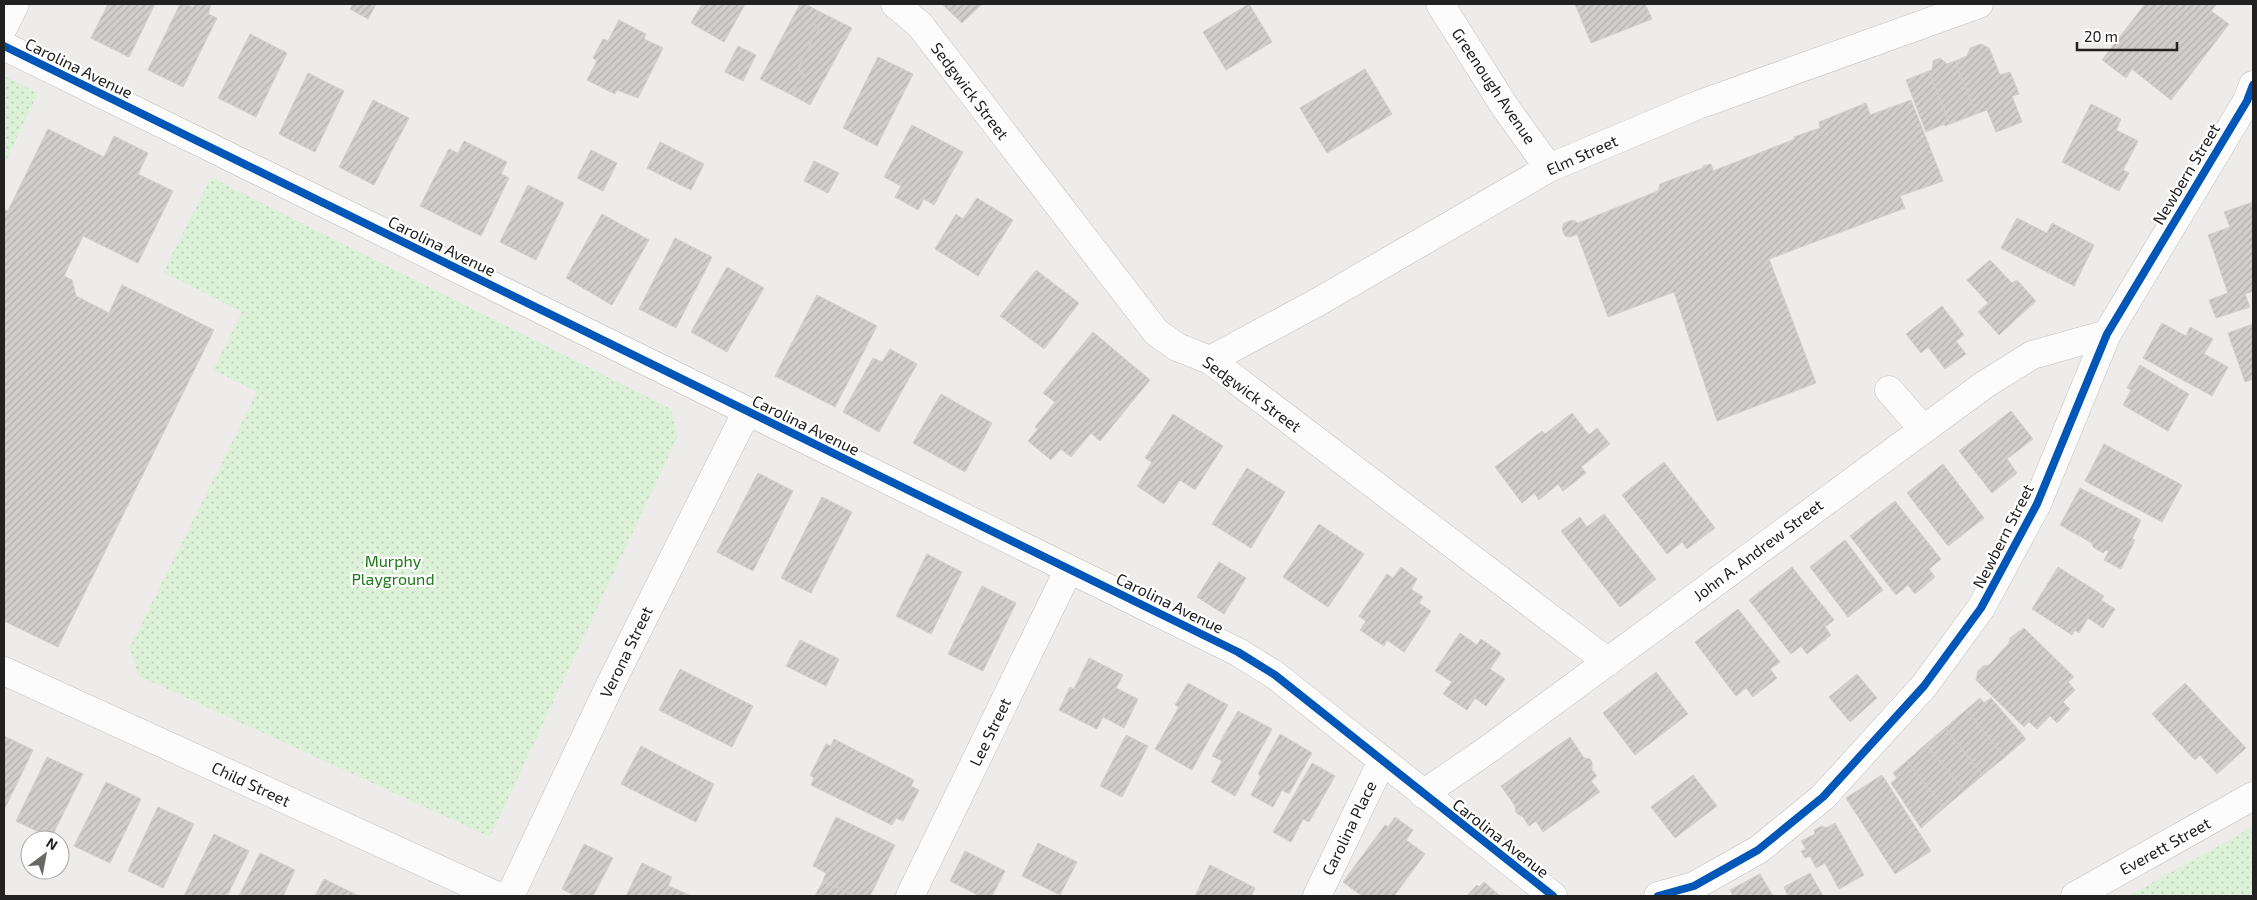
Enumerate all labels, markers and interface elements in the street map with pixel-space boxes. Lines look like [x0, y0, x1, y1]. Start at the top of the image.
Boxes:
scale bar [2077, 20, 2177, 52]
street label: Greenough Avenue [1449, 24, 1540, 147]
text: 20 m [2084, 27, 2118, 45]
street label: Carolina Avenue [23, 33, 136, 102]
street label: Sedgwick Street [928, 38, 1013, 143]
street label: Newbern Street [2148, 120, 2223, 228]
street label: Elm Street [1543, 130, 1620, 179]
street label: Carolina Avenue [386, 211, 499, 280]
street label: Sedgwick Street [1200, 352, 1305, 436]
street label: Carolina Avenue [750, 390, 863, 459]
street label: Newbern Street [1968, 480, 2037, 591]
street label: John A. Andrew Street [1689, 495, 1826, 604]
park label: Murphy Playground [351, 551, 435, 588]
street label: Carolina Avenue [1114, 568, 1227, 637]
street label: Verona Street [595, 603, 656, 700]
street label: Lee Street [965, 695, 1014, 769]
street label: Child Street [209, 757, 293, 810]
street label: Carolina Place [1317, 777, 1380, 878]
street label: Carolina Avenue [1449, 794, 1553, 881]
street label: Everett Street [2116, 813, 2214, 878]
north arrow [20, 830, 70, 880]
text: N [43, 834, 61, 853]

